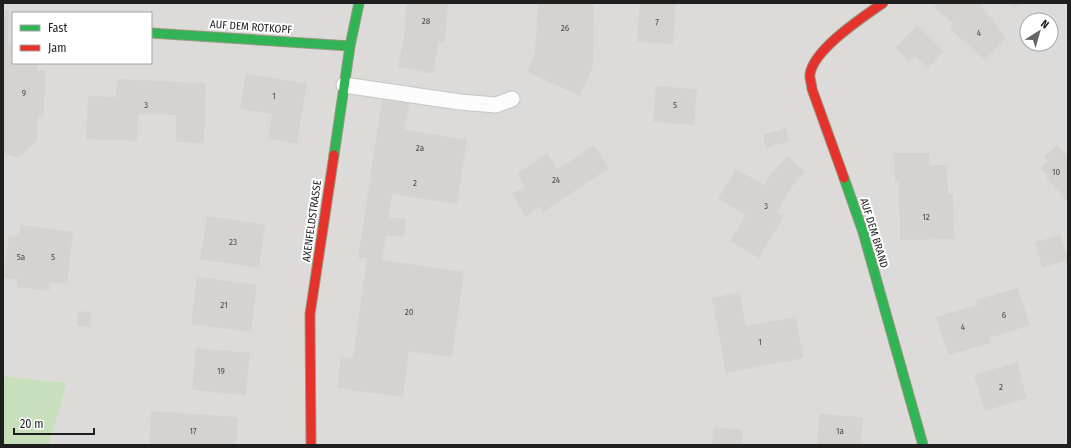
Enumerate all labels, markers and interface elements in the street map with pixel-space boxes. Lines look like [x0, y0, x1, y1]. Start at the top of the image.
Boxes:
legend [12, 12, 152, 64]
north arrow [1019, 12, 1059, 52]
house number: 28 [422, 16, 431, 26]
house number: 7 [655, 17, 659, 27]
text: N [1038, 17, 1051, 32]
street label: AUF DEM ROTKOPF [210, 18, 293, 36]
text: Fast [48, 21, 67, 35]
house number: 26 [561, 23, 570, 33]
house number: 4 [977, 28, 982, 38]
text: Jam [48, 41, 66, 55]
house number: 9 [22, 88, 26, 98]
house number: 1 [272, 91, 276, 101]
house number: 3 [144, 100, 148, 110]
house number: 5 [673, 100, 677, 110]
house number: 2a [416, 143, 425, 153]
house number: 10 [1052, 167, 1060, 177]
house number: 24 [552, 175, 561, 185]
house number: 2 [413, 178, 417, 188]
street label: AXENFELDSTRASSE [300, 179, 324, 263]
street label: AUF DEM BRAND [857, 196, 891, 270]
house number: 3 [764, 201, 768, 211]
house number: 12 [922, 212, 930, 222]
house number: 23 [229, 237, 237, 247]
house number: 5a [17, 252, 26, 262]
house number: 5 [51, 252, 55, 262]
house number: 21 [220, 300, 228, 310]
house number: 20 [405, 307, 414, 317]
house number: 6 [1002, 310, 1007, 320]
house number: 4 [961, 322, 966, 332]
house number: 1 [758, 337, 762, 347]
house number: 19 [217, 366, 225, 376]
house number: 2 [999, 382, 1003, 392]
scale bar [14, 410, 94, 436]
text: 20 m [20, 417, 44, 431]
house number: 17 [189, 426, 197, 436]
house number: 1a [836, 426, 845, 436]

